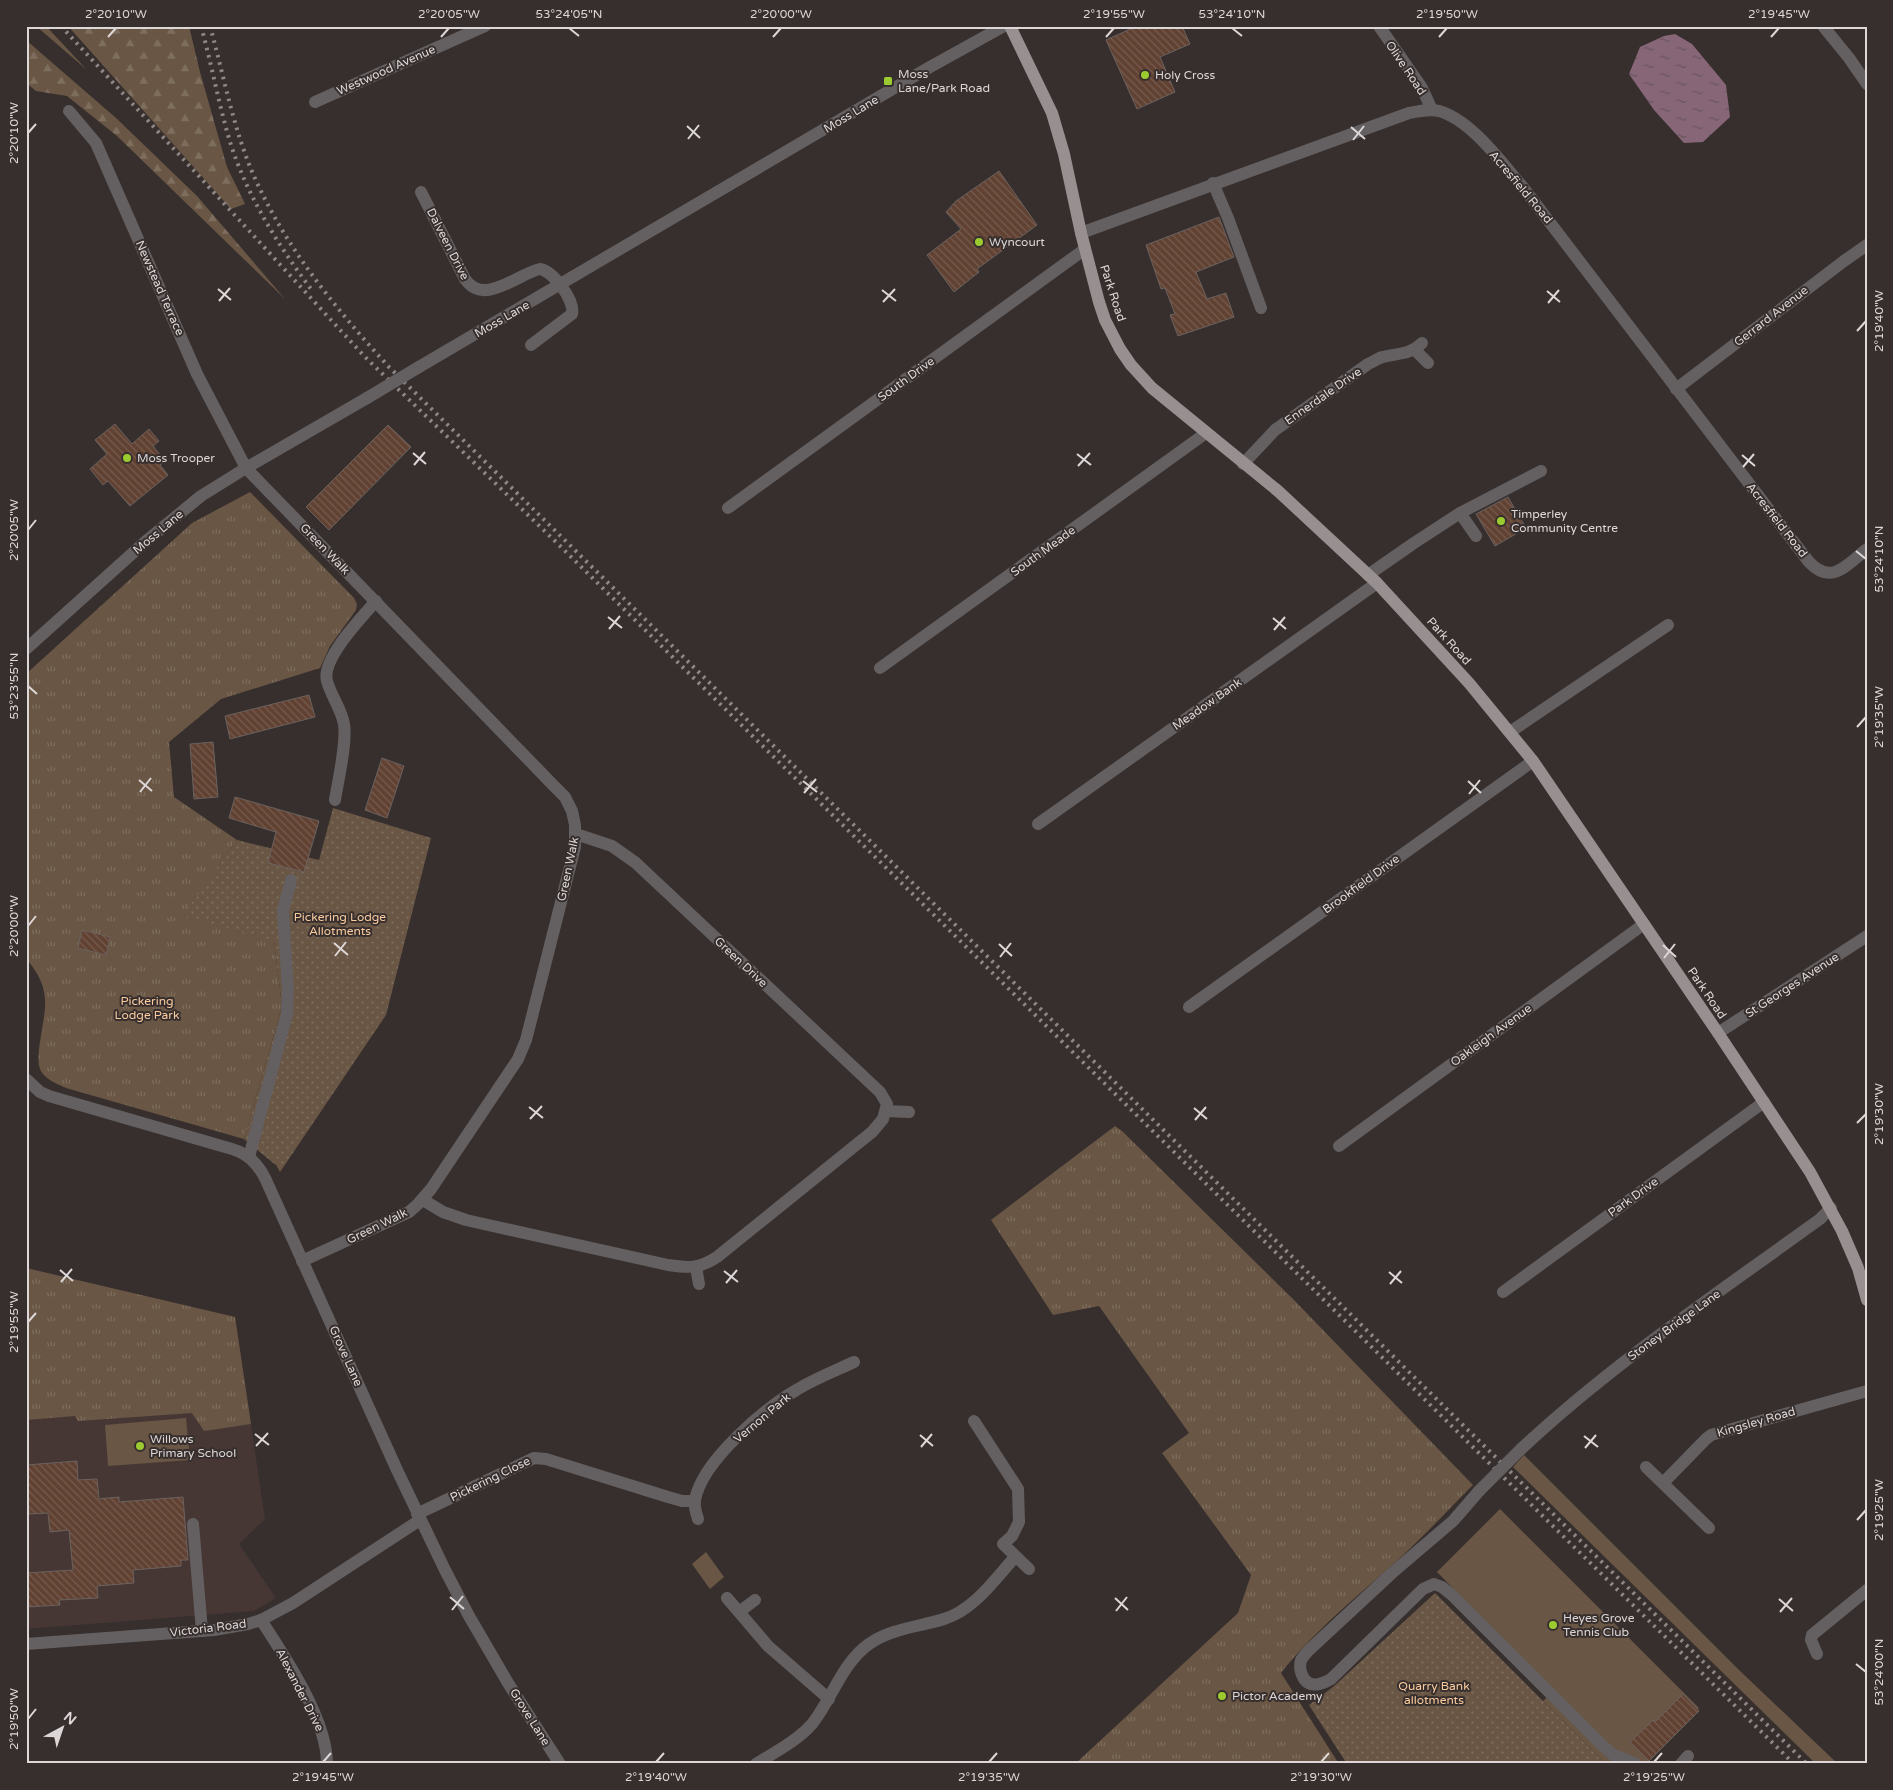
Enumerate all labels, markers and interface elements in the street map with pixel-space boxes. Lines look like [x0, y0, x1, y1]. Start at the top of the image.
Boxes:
text: 2°20'10"W [85, 7, 147, 21]
text: 2°20'05"W [418, 7, 480, 21]
text: 53°24'05"N [536, 7, 603, 21]
text: 2°20'00"W [750, 7, 812, 21]
text: 2°19'55"W [1083, 7, 1145, 21]
text: 53°24'10"N [1199, 7, 1266, 21]
text: 2°19'50"W [1416, 7, 1478, 21]
text: 2°19'45"W [1748, 7, 1810, 21]
street label: Olive Road [1383, 38, 1429, 98]
street label: Westwood Avenue [335, 42, 438, 98]
place label: Moss Lane/Park Road [898, 67, 990, 95]
place label: Holy Cross [1155, 68, 1215, 82]
marker: Holy Cross [1139, 69, 1151, 81]
marker: Moss Lane/Park Road [882, 75, 894, 87]
street label: Moss Lane [821, 92, 881, 136]
text: 2°20'10"W [7, 102, 21, 164]
street label: Acresfield Road [1487, 148, 1555, 226]
street label: Dalveen Drive [424, 206, 472, 282]
place label: Wyncourt [989, 235, 1045, 249]
marker: Wyncourt [973, 236, 985, 248]
street label: Newstead Terrace [133, 238, 187, 338]
street label: Park Road [1097, 263, 1129, 323]
street label: Gerrard Avenue [1731, 283, 1811, 349]
text: 2°19'40"W [1872, 290, 1886, 352]
street label: Moss Lane [472, 298, 532, 340]
street label: South Drive [875, 354, 937, 404]
street label: Ennerdale Drive [1282, 364, 1364, 428]
place label: Moss Trooper [137, 451, 215, 465]
marker: Moss Trooper [121, 452, 133, 464]
street label: Acresfield Road [1744, 480, 1810, 560]
text: 2°20'05"W [7, 499, 21, 561]
street label: Moss Lane [130, 507, 186, 557]
place label: Timperley Community Centre [1511, 507, 1618, 535]
marker: Timperley Community Centre [1495, 515, 1507, 527]
street label: Green Walk [297, 521, 353, 578]
street label: South Meade [1008, 523, 1078, 579]
text: 53°24'10"N [1872, 526, 1886, 593]
street label: Park Road [1424, 614, 1474, 668]
text: 53°23'55"N [7, 653, 21, 720]
street label: Meadow Bank [1170, 675, 1245, 733]
text: 2°19'35"W [1872, 686, 1886, 748]
street label: Green Walk [554, 835, 582, 902]
street label: Brookfield Drive [1320, 851, 1402, 917]
text: 2°20'00"W [7, 895, 21, 957]
park label: Pickering Lodge Allotments [294, 910, 386, 938]
street label: Green Drive [712, 934, 770, 990]
street label: St Georges Avenue [1743, 949, 1842, 1020]
street label: Park Road [1685, 965, 1729, 1021]
park label: Pickering Lodge Park [115, 994, 180, 1022]
street label: Oakleigh Avenue [1448, 1001, 1534, 1069]
text: 2°19'30"W [1872, 1083, 1886, 1145]
street label: Park Drive [1605, 1174, 1661, 1220]
street label: Green Walk [345, 1205, 410, 1247]
street label: Stoney Bridge Lane [1625, 1287, 1723, 1363]
text: 2°19'55"W [7, 1291, 21, 1353]
street label: Grove Lane [326, 1324, 366, 1389]
street label: Vernon Park [731, 1390, 794, 1446]
street label: Kingsley Road [1715, 1404, 1797, 1440]
place label: Willows Primary School [150, 1432, 236, 1460]
marker: Willows Primary School [134, 1440, 146, 1452]
street label: Pickering Close [448, 1453, 533, 1504]
text: 2°19'25"W [1872, 1479, 1886, 1541]
place label: Heyes Grove Tennis Club [1563, 1611, 1635, 1639]
street label: Victoria Road [169, 1616, 247, 1640]
marker: Heyes Grove Tennis Club [1547, 1619, 1559, 1631]
text: 53°24'00"N [1872, 1639, 1886, 1706]
street label: Alexander Drive [273, 1646, 327, 1734]
park label: Quarry Bank allotments [1398, 1679, 1470, 1707]
street label: Grove Lane [507, 1686, 553, 1748]
text: 2°19'50"W [7, 1688, 21, 1750]
place label: Pictor Academy [1232, 1689, 1323, 1703]
marker: Pictor Academy [1216, 1690, 1228, 1702]
north arrow [38, 1702, 88, 1752]
text: N [60, 1708, 80, 1729]
text: 2°19'45"W [292, 1770, 354, 1784]
text: 2°19'40"W [625, 1770, 687, 1784]
text: 2°19'35"W [958, 1770, 1020, 1784]
text: 2°19'30"W [1290, 1770, 1352, 1784]
text: 2°19'25"W [1623, 1770, 1685, 1784]

